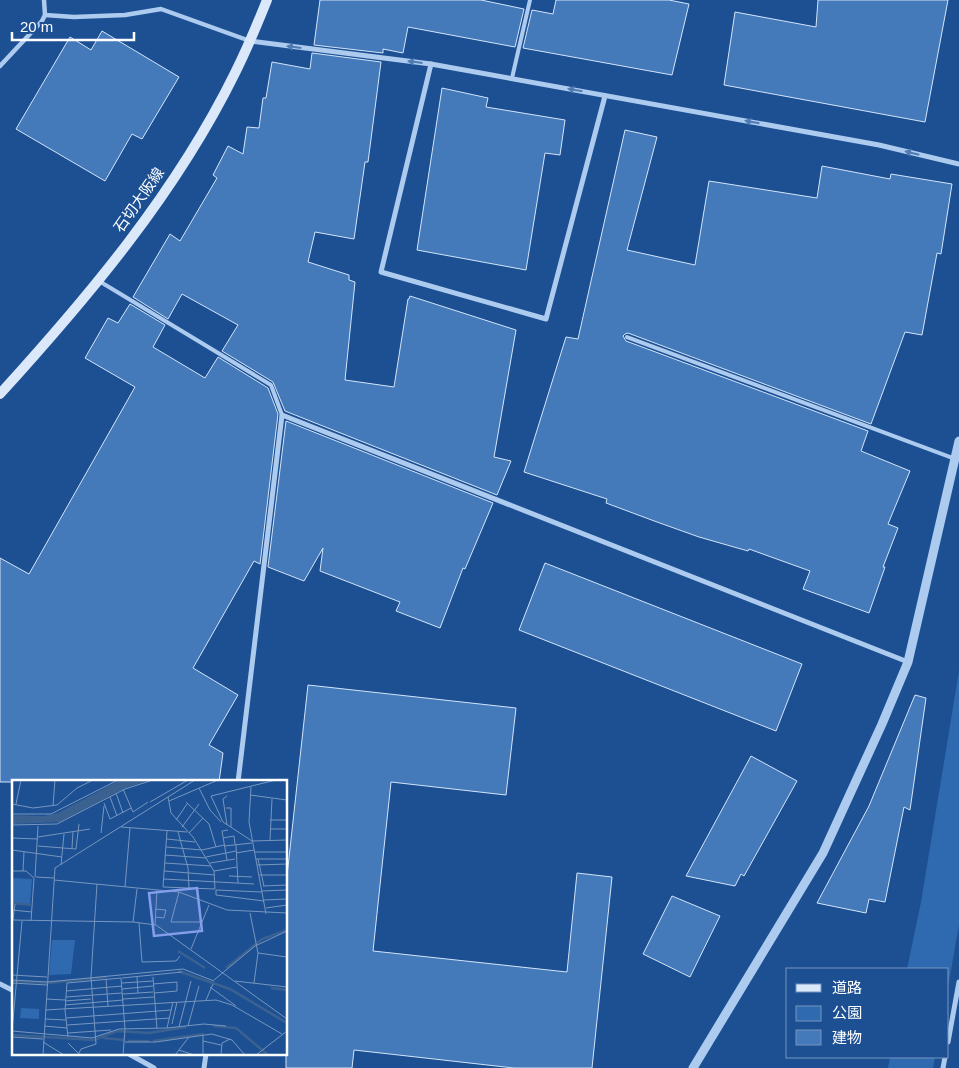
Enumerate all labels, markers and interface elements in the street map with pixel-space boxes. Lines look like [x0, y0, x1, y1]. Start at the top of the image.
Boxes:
scale bar [12, 10, 135, 42]
text: 20 m [20, 18, 53, 35]
one-way arrow [285, 42, 301, 50]
one-way arrow [407, 58, 423, 66]
one-way arrow [567, 86, 583, 94]
one-way arrow [744, 118, 760, 126]
one-way arrow [904, 149, 919, 157]
street label: 石切大阪線 [110, 164, 167, 235]
inset map [12, 780, 288, 1056]
legend [786, 968, 949, 1058]
text: 道路 [832, 979, 862, 996]
text: 公園 [832, 1004, 862, 1021]
text: 建物 [832, 1029, 862, 1046]

